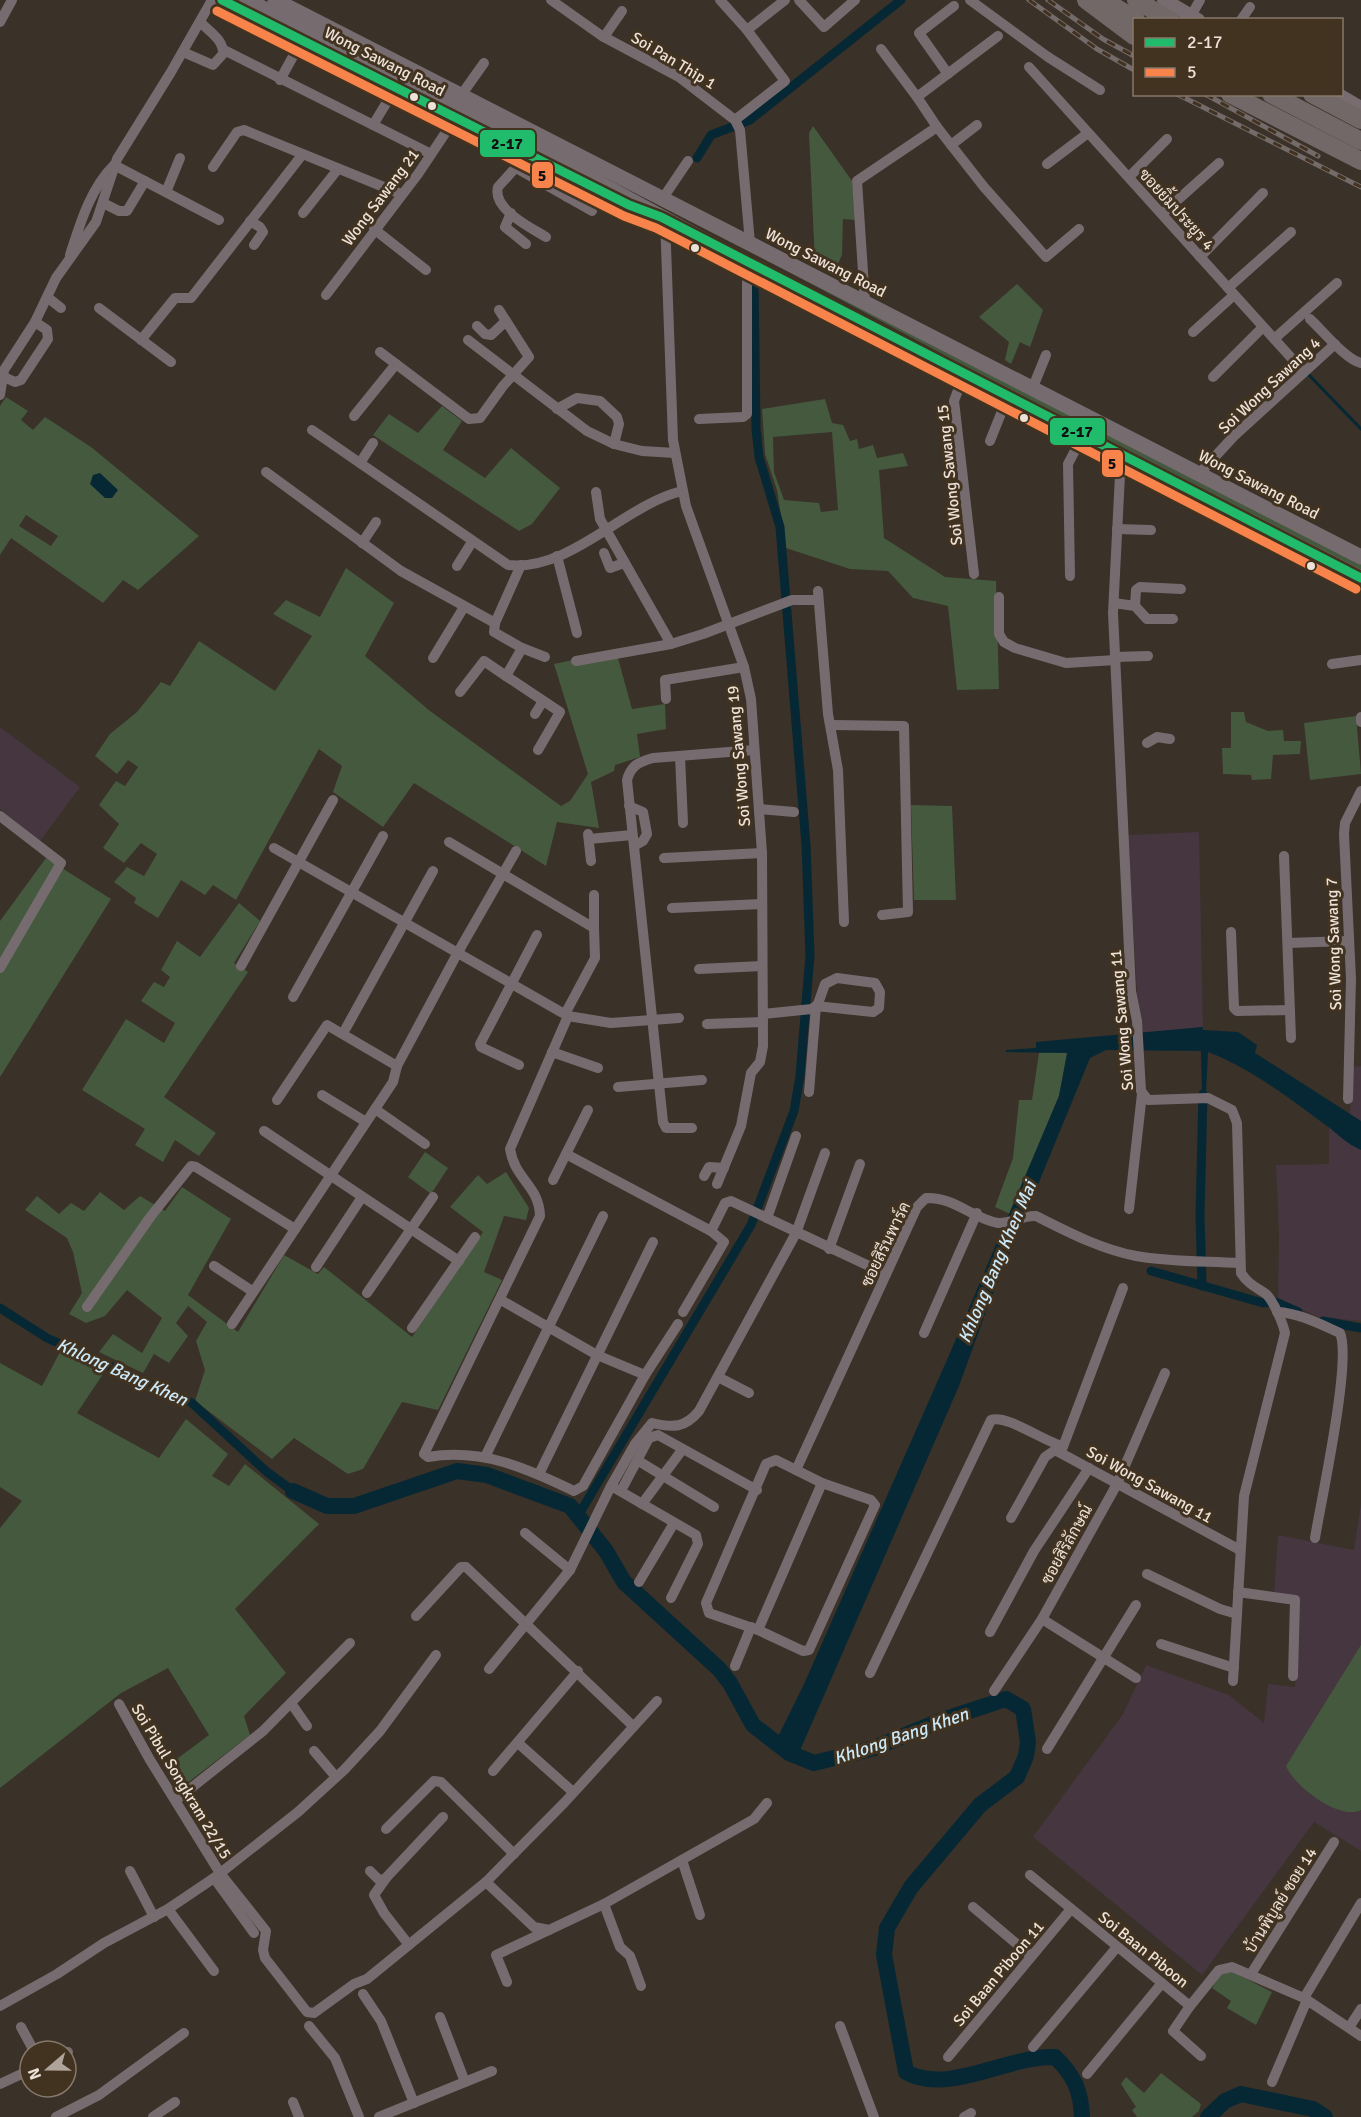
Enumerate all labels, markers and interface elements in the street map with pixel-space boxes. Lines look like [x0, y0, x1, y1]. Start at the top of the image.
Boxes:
legend [1133, 18, 1343, 96]
street label: Wong Sawang Road [321, 23, 448, 101]
street label: Soi Pan Thip 1 [627, 28, 720, 94]
text: 2-17 [1187, 31, 1222, 53]
text: 5 [1187, 61, 1197, 83]
unlabelled marker [408, 91, 420, 103]
unlabelled marker [426, 100, 438, 112]
line badge: 2-17 [479, 129, 536, 158]
text: 2-17 [491, 134, 523, 154]
street label: Wong Sawang 21 [338, 145, 424, 250]
line badge: 5 [531, 161, 554, 189]
street label: ซอยยิ้มประยูร 4 [1134, 162, 1222, 256]
text: 5 [538, 166, 546, 186]
street label: Wong Sawang Road [762, 224, 889, 302]
unlabelled marker [689, 242, 701, 254]
street label: Soi Wong Sawang 4 [1214, 333, 1325, 438]
street label: Soi Wong Sawang 15 [933, 404, 967, 546]
unlabelled marker [1018, 412, 1030, 424]
line badge: 2-17 [1049, 417, 1106, 446]
text: 2-17 [1061, 422, 1093, 442]
street label: Wong Sawang Road [1195, 446, 1322, 524]
line badge: 5 [1101, 449, 1124, 478]
text: 5 [1108, 454, 1116, 474]
unlabelled marker [1305, 560, 1317, 572]
street label: Soi Wong Sawang 19 [723, 685, 755, 827]
street label: Soi Wong Sawang 7 [1322, 877, 1346, 1011]
street label: Soi Wong Sawang 11 [1106, 949, 1138, 1091]
water label: Khlong Bang Khen Mai [953, 1176, 1042, 1346]
street label: ซอยสิรีนพาร์ค [854, 1197, 915, 1290]
water label: Khlong Bang Khen [53, 1333, 192, 1411]
street label: Soi Wong Sawang 11 [1083, 1442, 1216, 1528]
street label: ซอยสิริลักษณ์ [1034, 1500, 1097, 1588]
street label: Soi Pibul Songkram 22/15 [127, 1700, 235, 1863]
water label: Khlong Bang Khen [831, 1702, 972, 1769]
street label: บ้านพิบูลย์ ซอย 14 [1238, 1842, 1322, 1958]
street label: Soi Baan Piboon [1094, 1907, 1193, 1992]
street label: Soi Baan Piboon 11 [949, 1917, 1049, 2030]
north arrow [18, 2039, 78, 2099]
text: N [24, 2065, 46, 2082]

